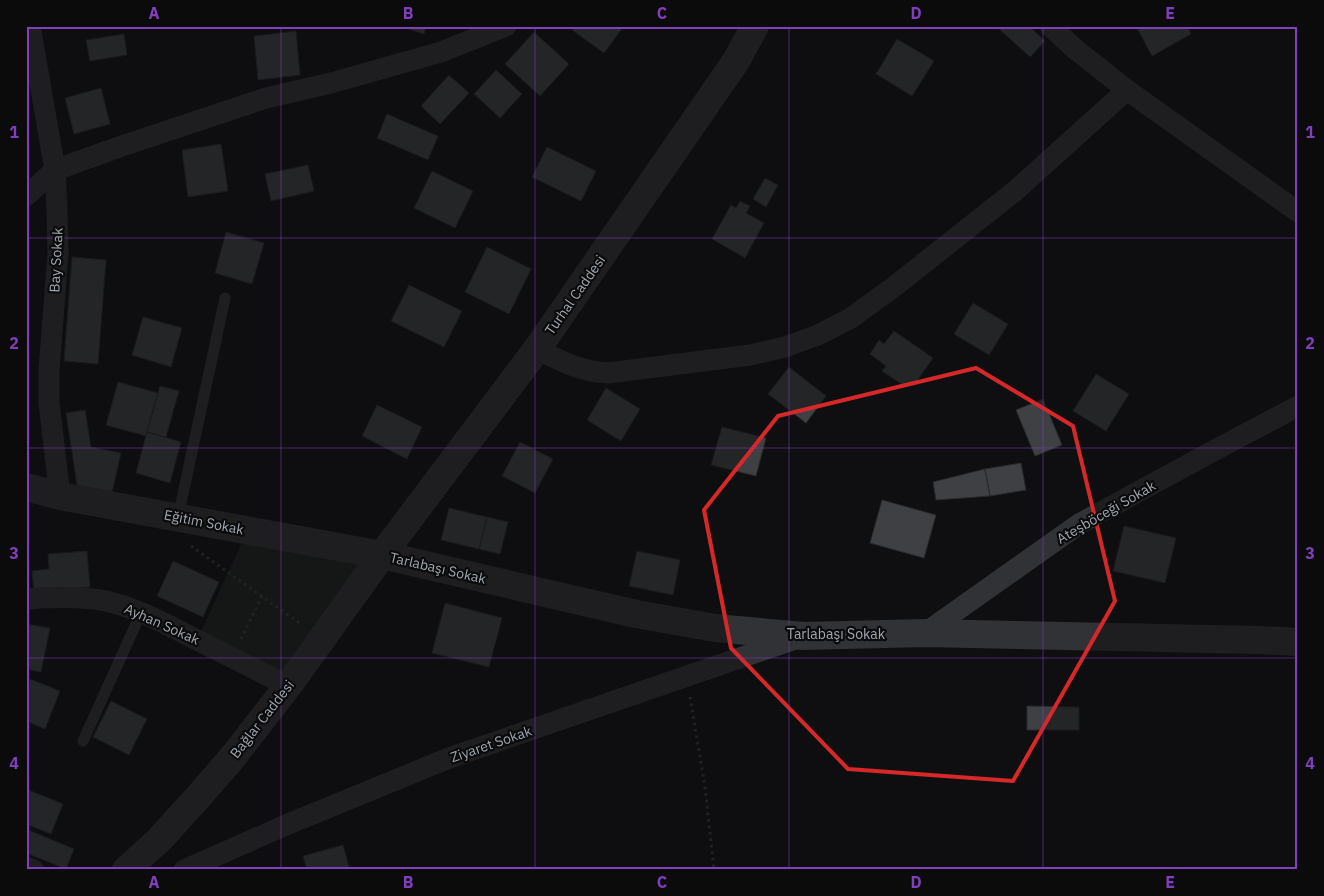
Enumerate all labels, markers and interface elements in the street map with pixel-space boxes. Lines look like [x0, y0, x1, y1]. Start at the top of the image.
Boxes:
text: A [149, 3, 160, 23]
text: B [403, 3, 414, 23]
text: C [657, 3, 667, 23]
text: D [910, 3, 922, 23]
text: E [1165, 3, 1175, 23]
text: 1 [9, 122, 19, 142]
text: 1 [1305, 122, 1315, 142]
street label: Bay Sokak [45, 226, 67, 293]
street label: Turhal Caddesi [541, 252, 609, 338]
text: 2 [9, 333, 19, 353]
text: 2 [1305, 333, 1315, 353]
street label: Ateşböceği Sokak [1053, 476, 1159, 548]
street label: Eğitim Sokak [162, 505, 246, 539]
text: 3 [9, 543, 19, 563]
text: 3 [1305, 543, 1315, 563]
street label: Tarlabaşı Sokak [388, 548, 489, 588]
street label: Ayhan Sokak [122, 599, 203, 649]
street label: Tarlabaşı Sokak [787, 625, 886, 643]
street label: Bağlar Caddesi [226, 676, 298, 762]
street label: Ziyaret Sokak [448, 721, 535, 766]
text: 4 [9, 753, 19, 773]
text: 4 [1305, 753, 1315, 773]
text: A [149, 872, 160, 892]
text: B [403, 872, 414, 892]
text: C [657, 872, 667, 892]
text: D [910, 872, 922, 892]
text: E [1165, 872, 1175, 892]

